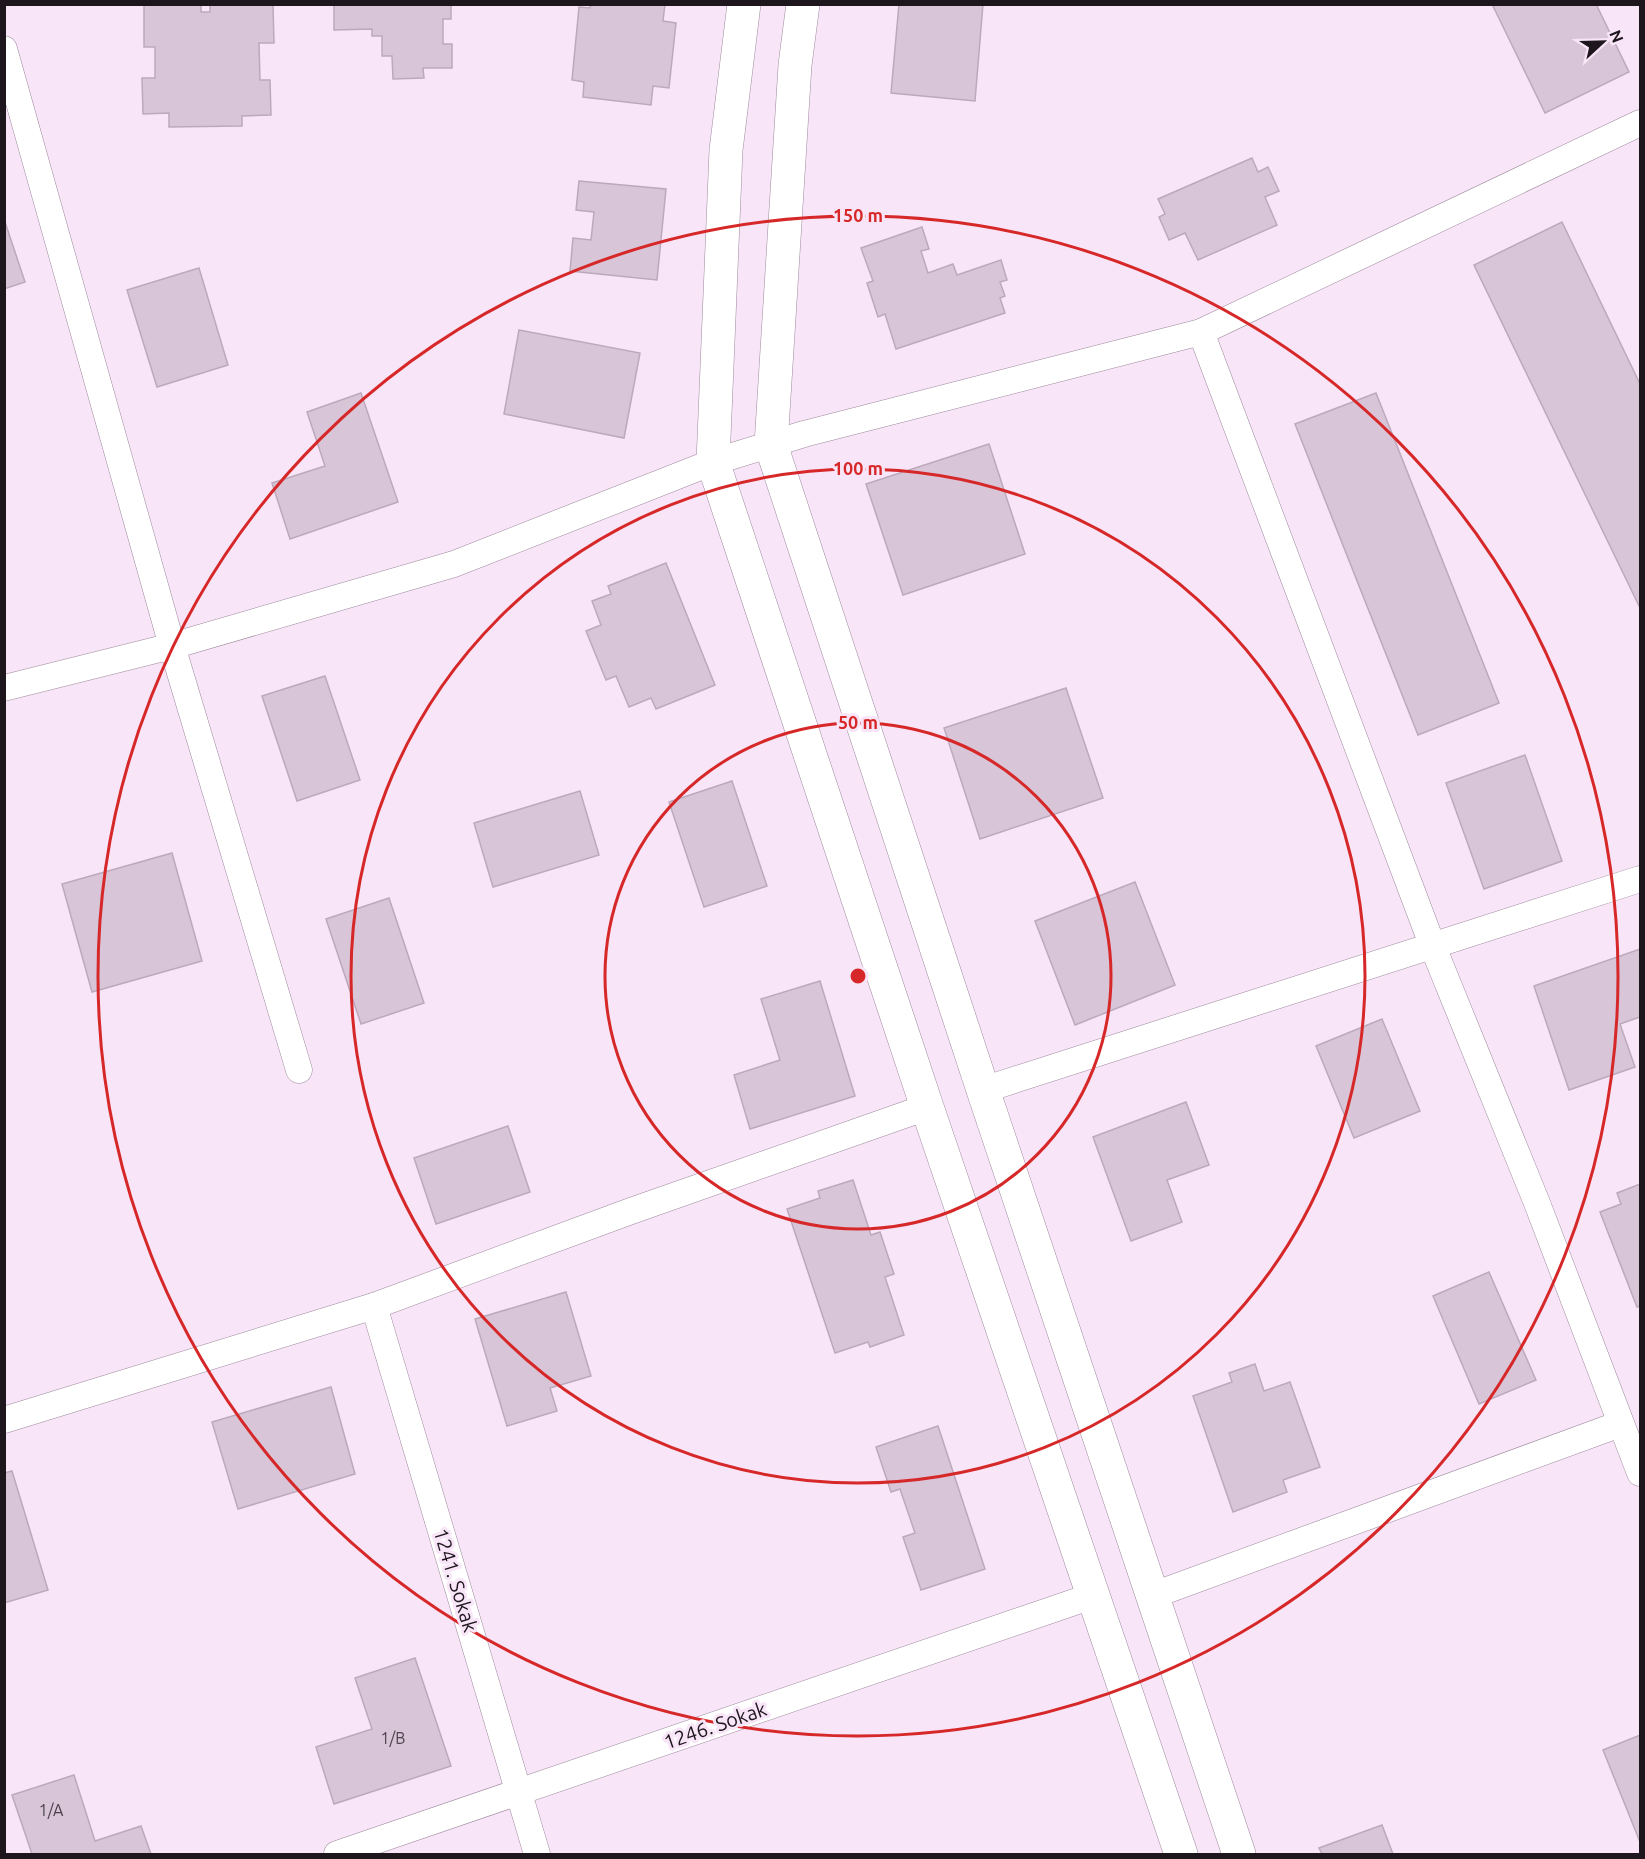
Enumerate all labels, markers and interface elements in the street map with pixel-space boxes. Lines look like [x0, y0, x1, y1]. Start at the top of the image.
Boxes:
north arrow [1573, 12, 1633, 72]
text: N [1606, 27, 1627, 45]
text: 150 m [833, 205, 883, 225]
text: 100 m [833, 458, 883, 478]
text: 50 m [838, 712, 878, 732]
centre of rings [848, 966, 868, 986]
street label: 1241. Sokak [429, 1525, 483, 1635]
street label: 1246. Sokak [661, 1697, 769, 1753]
house number: 1/B [380, 1729, 406, 1747]
house number: 1/A [39, 1801, 64, 1819]

